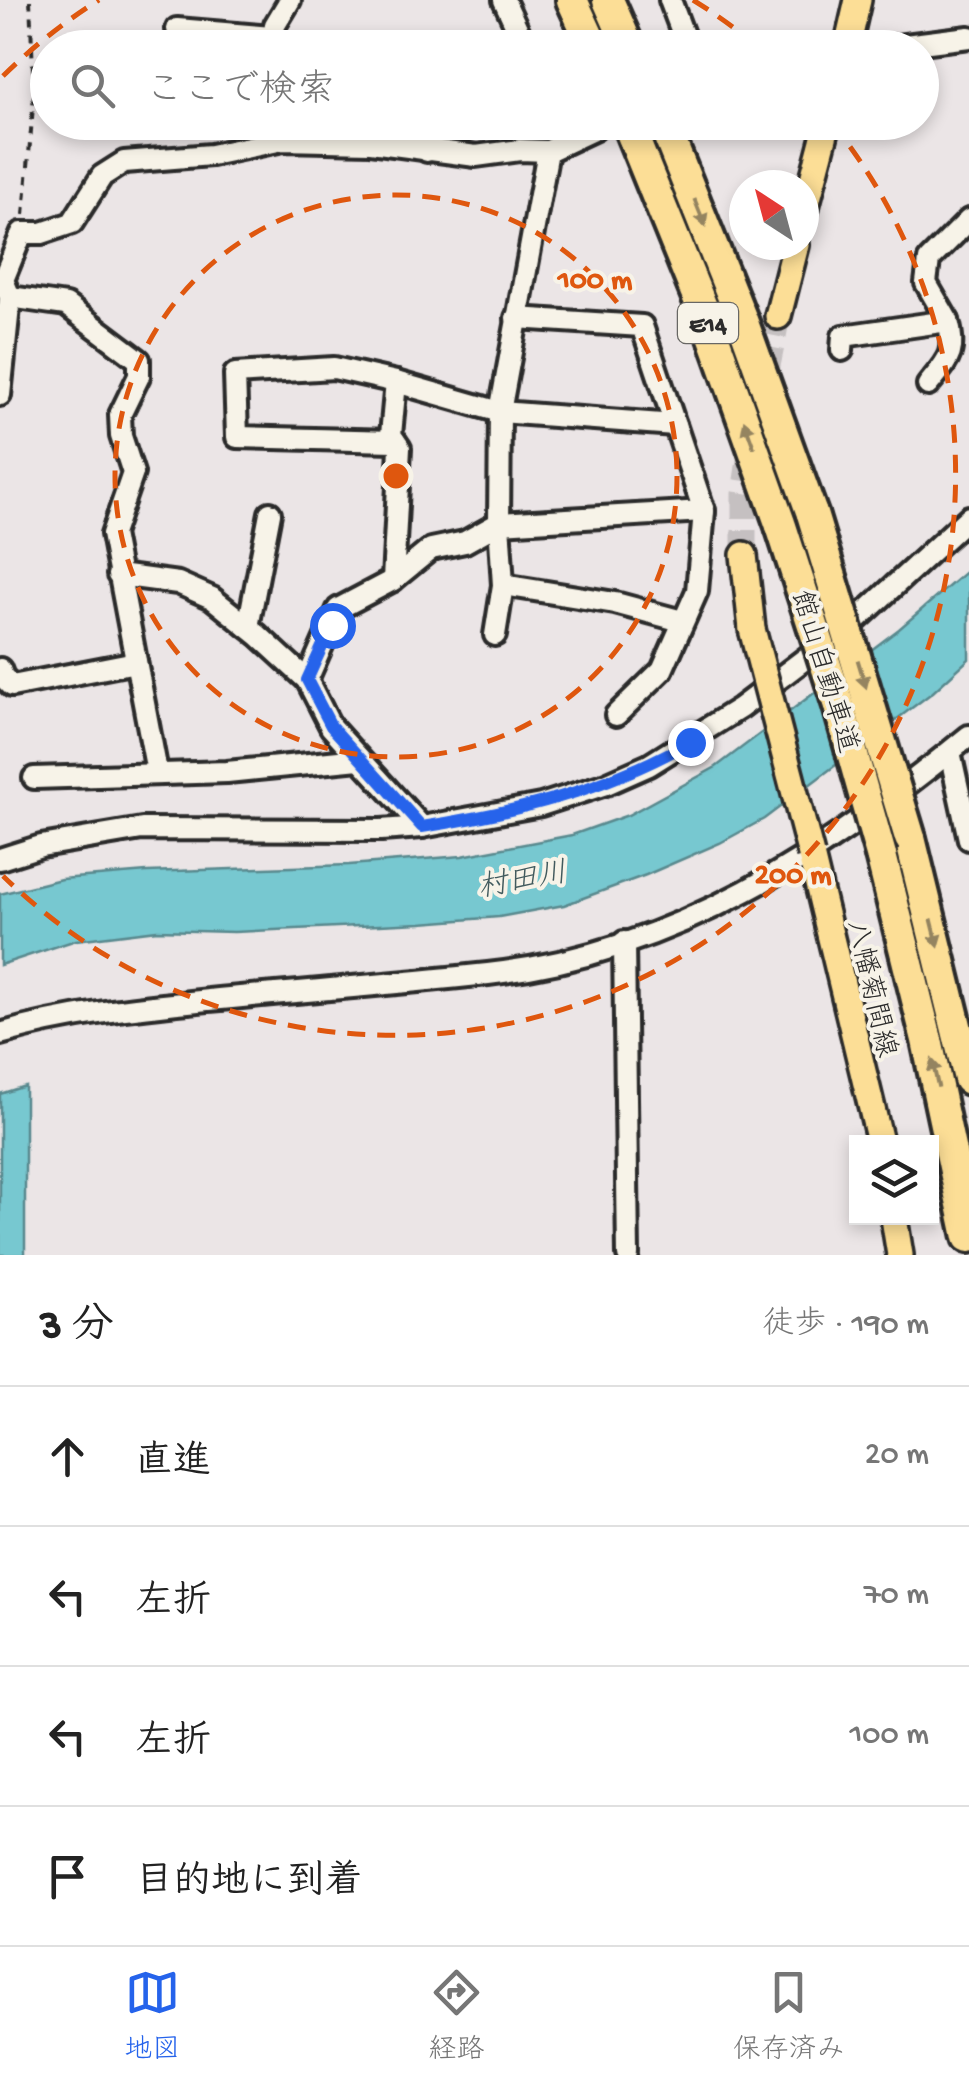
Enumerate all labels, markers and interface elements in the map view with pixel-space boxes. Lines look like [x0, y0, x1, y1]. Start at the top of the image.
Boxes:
search box [30, 30, 939, 140]
icon: search [65, 58, 120, 113]
text: ここで検索 [145, 71, 335, 115]
north arrow [729, 170, 819, 260]
one-way arrow [692, 198, 708, 228]
text: 100 m [557, 265, 633, 300]
road number: E14 [678, 303, 738, 343]
one-way arrow [741, 419, 756, 449]
centre of rings [378, 458, 414, 494]
street label: 館山自動車道 [782, 587, 864, 757]
route start [310, 603, 356, 649]
one-way arrow [855, 659, 870, 689]
route end [668, 720, 714, 766]
water label: 村田川 [475, 856, 570, 907]
text: 200 m [754, 860, 832, 895]
street label: 八幡菊間線 [838, 917, 902, 1061]
one-way arrow [927, 918, 943, 949]
one-way arrow [927, 1057, 942, 1088]
map controls [849, 1135, 939, 1225]
button: layers [849, 1135, 939, 1225]
text: 3 分 [40, 1304, 114, 1353]
text: 徒歩 · 190 m [762, 1307, 929, 1345]
icon: ahead [40, 1429, 95, 1484]
text: 20 m [865, 1437, 929, 1475]
text: 直進 [135, 1442, 211, 1486]
icon: left [40, 1569, 95, 1624]
text: 70 m [864, 1577, 929, 1615]
text: 左折 [135, 1582, 211, 1626]
icon: left [40, 1709, 95, 1764]
text: 100 m [849, 1717, 929, 1755]
text: 左折 [135, 1722, 211, 1766]
icon: arrive [40, 1849, 95, 1904]
text: 目的地に到着 [135, 1862, 363, 1906]
tab: 地図 [124, 1965, 180, 2068]
tab: 経路 [428, 1965, 485, 2068]
tab: 保存済み [733, 1965, 845, 2068]

